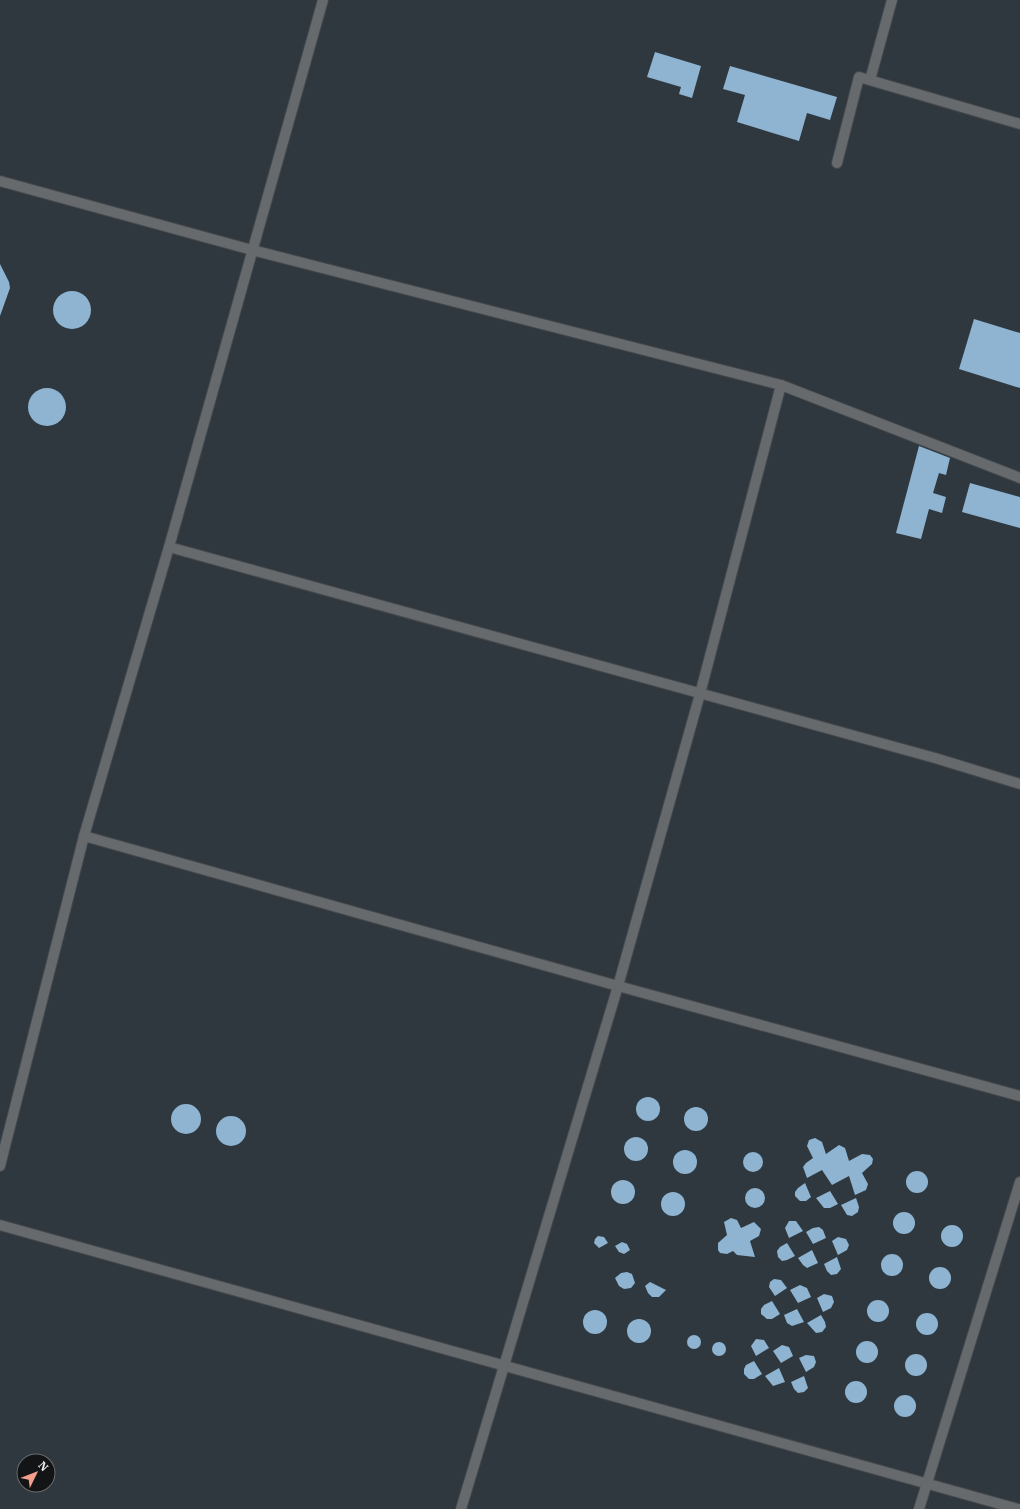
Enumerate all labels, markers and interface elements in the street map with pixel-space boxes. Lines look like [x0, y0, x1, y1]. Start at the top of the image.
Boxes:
north arrow [16, 1453, 56, 1493]
text: N [35, 1458, 52, 1474]

